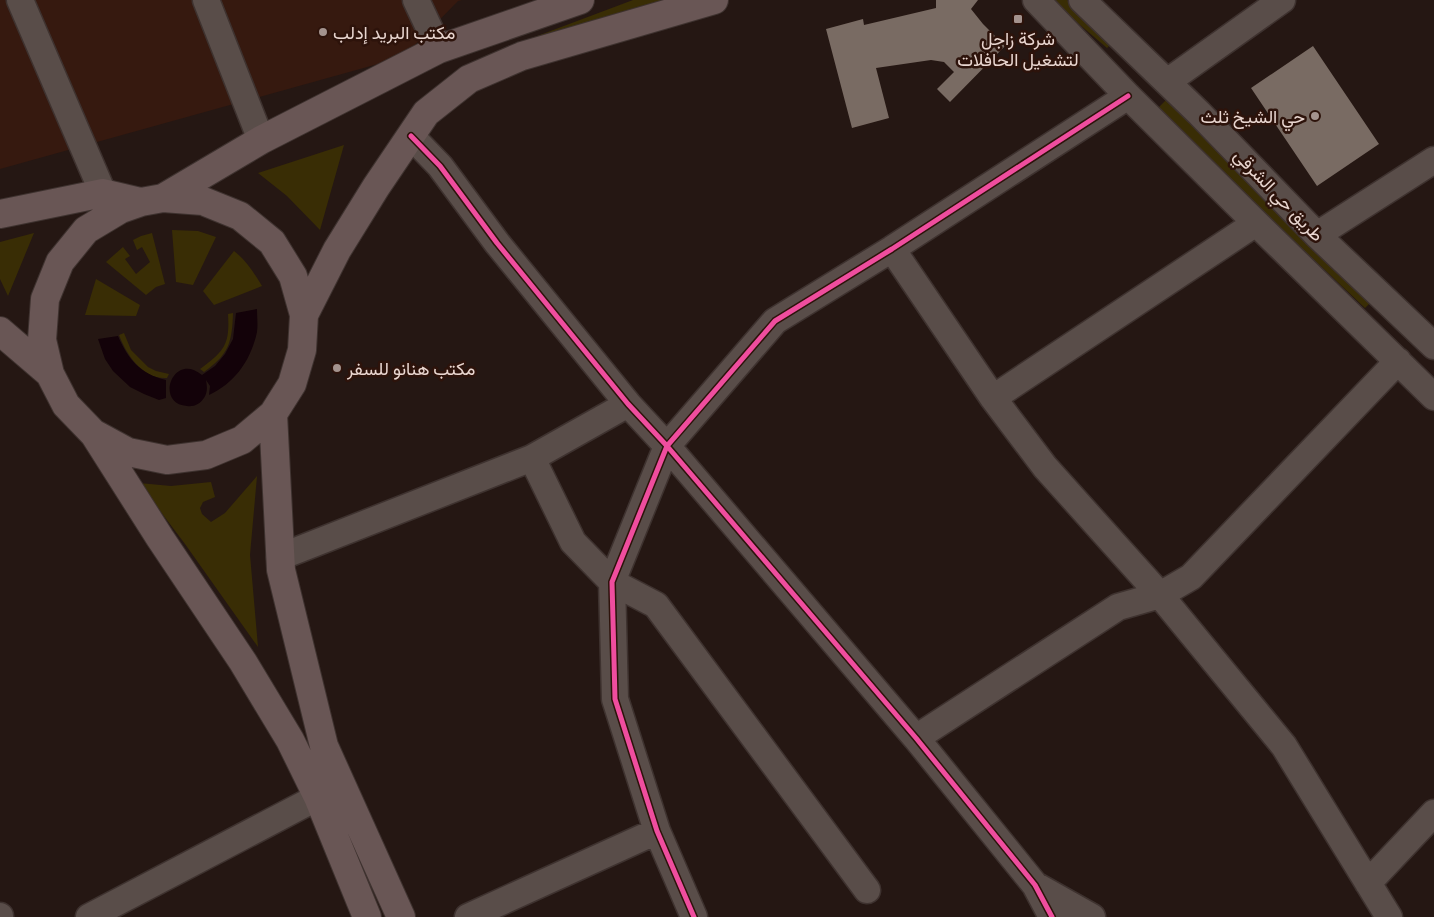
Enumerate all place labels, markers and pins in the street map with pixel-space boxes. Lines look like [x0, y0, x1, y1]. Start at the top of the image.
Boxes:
marker: شركة زاجل لتشغيل الحافلات [1012, 13, 1024, 25]
place label: مكتب البريد إدلب [333, 19, 455, 46]
place label: شركة زاجل لتشغيل الحافلات [957, 25, 1079, 73]
marker: مكتب البريد إدلب [317, 26, 329, 38]
place label: حي الشيخ ثلث [1200, 103, 1305, 132]
marker: حي الشيخ ثلث [1309, 110, 1321, 122]
place label: مكتب هنانو للسفر [346, 355, 475, 382]
marker: مكتب هنانو للسفر [331, 362, 343, 374]

